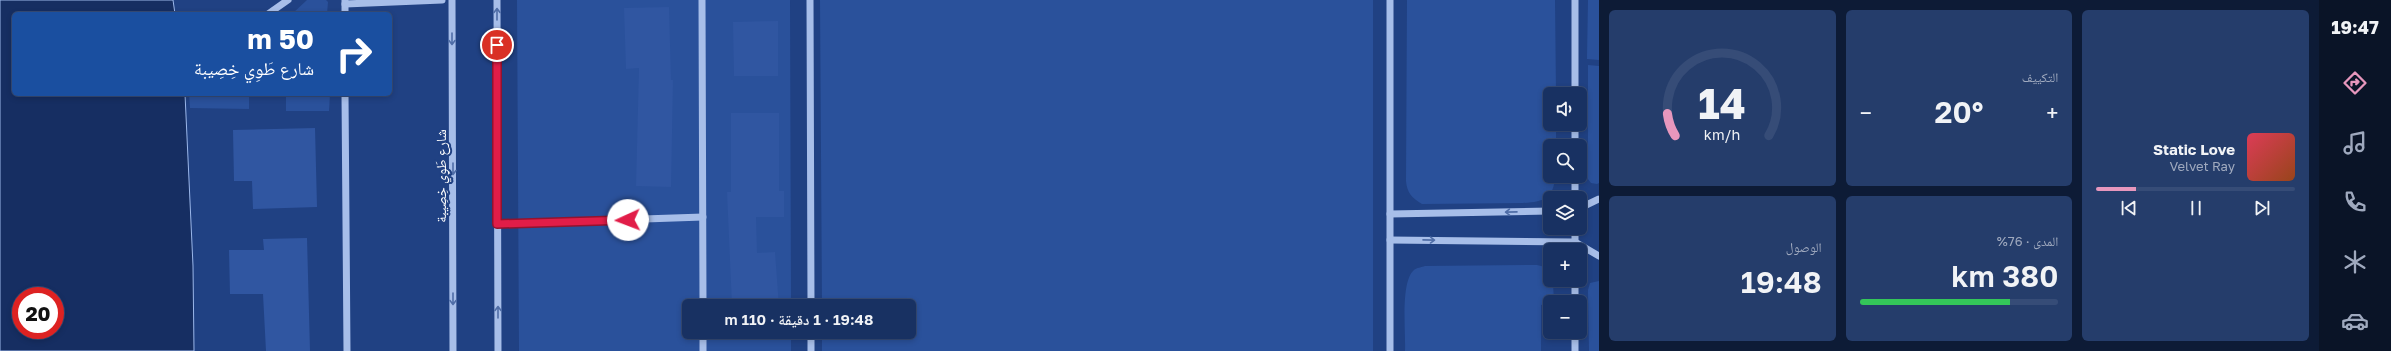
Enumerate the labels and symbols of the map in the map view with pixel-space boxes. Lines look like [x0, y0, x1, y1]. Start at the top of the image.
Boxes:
one-way arrow [493, 8, 501, 21]
pin [480, 28, 514, 62]
one-way arrow [448, 32, 456, 45]
street label: شارع طَوِي خِصِيبة [432, 129, 452, 223]
one-way arrow [449, 162, 457, 175]
position arrow [607, 199, 649, 241]
one-way arrow [1505, 208, 1518, 215]
one-way arrow [1422, 236, 1435, 244]
speed limit sign: 20 [12, 287, 64, 339]
one-way arrow [449, 292, 457, 305]
one-way arrow [494, 306, 502, 319]

